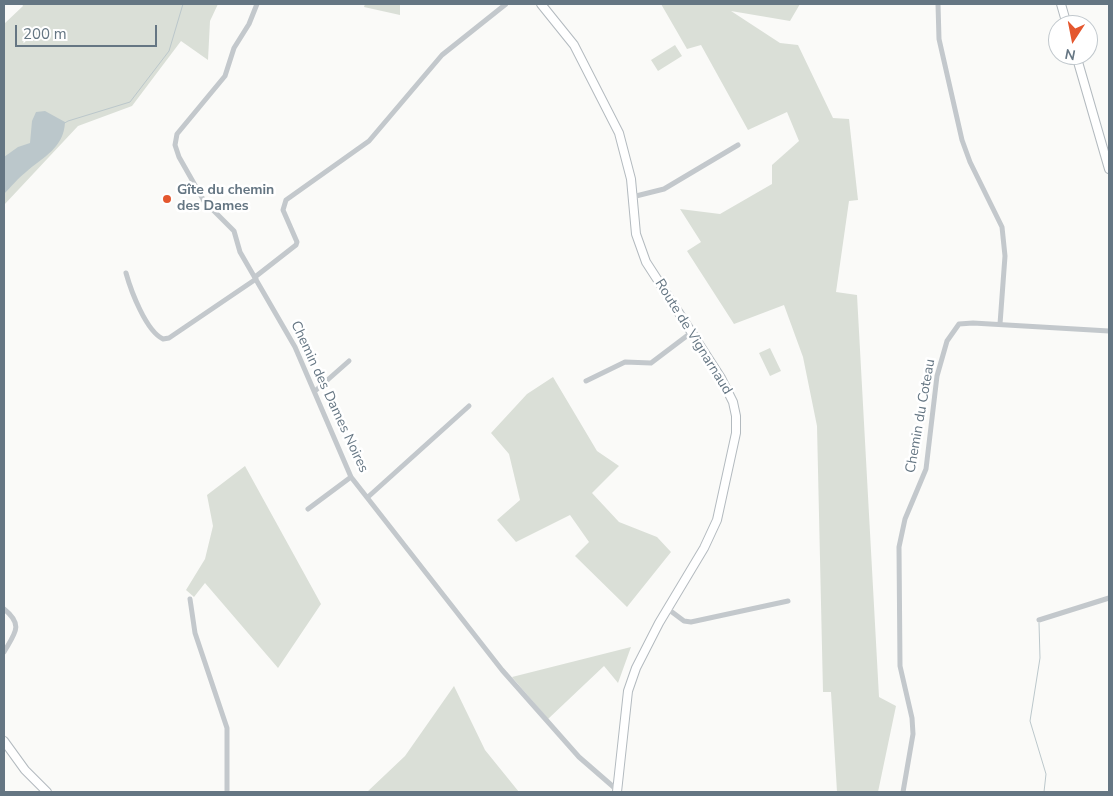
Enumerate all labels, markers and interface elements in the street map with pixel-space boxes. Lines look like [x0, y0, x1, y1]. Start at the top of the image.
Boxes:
scale bar [18, 15, 160, 47]
north arrow [1048, 15, 1098, 65]
text: 200 m [23, 24, 67, 44]
text: N [1063, 44, 1077, 65]
place label: Gîte du chemin des Dames [177, 183, 274, 216]
marker: Gîte du chemin des Dames [161, 193, 173, 205]
street label: Route de Vignarnaud [651, 276, 735, 398]
street label: Chemin des Dames Noires [286, 318, 372, 476]
street label: Chemin du Coteau [903, 358, 939, 474]

